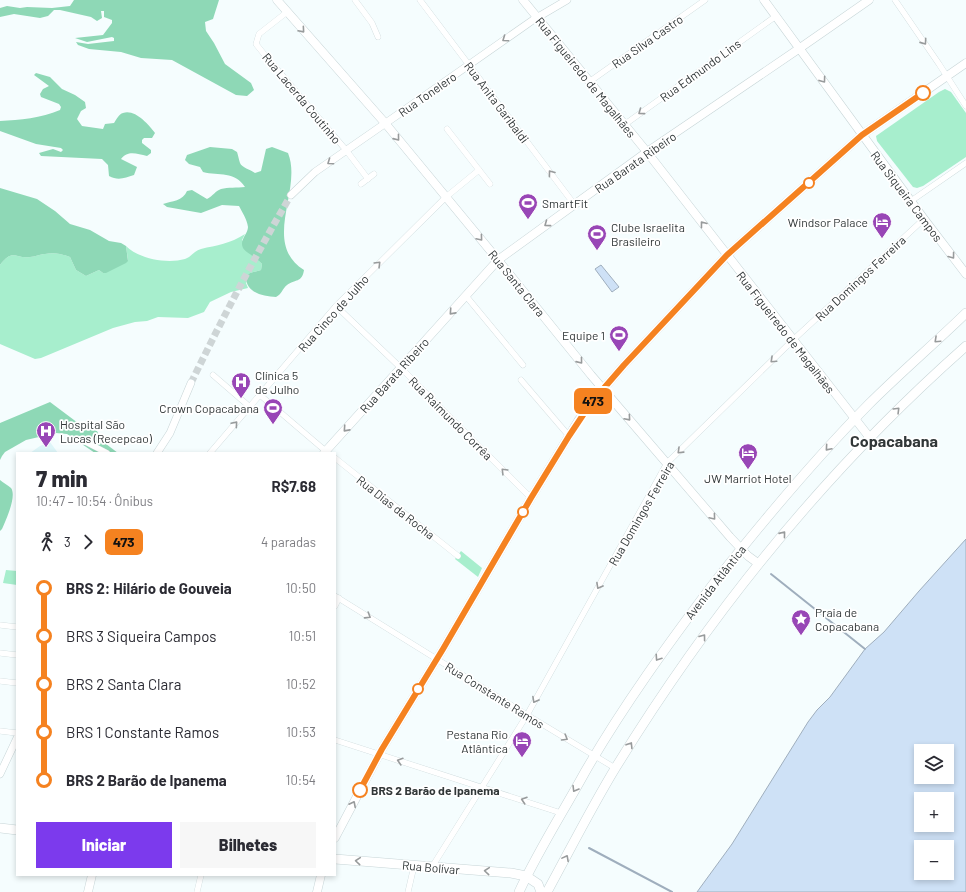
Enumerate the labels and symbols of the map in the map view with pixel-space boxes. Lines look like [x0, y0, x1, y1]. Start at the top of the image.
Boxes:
street label: Rua Silva Castro [609, 11, 685, 71]
street label: Rua Figueiredo de Magalhães [533, 14, 639, 140]
one-way arrow [298, 25, 305, 32]
one-way arrow [502, 34, 509, 41]
street label: Rua Edmundo Lins [657, 36, 743, 104]
one-way arrow [919, 38, 927, 45]
street label: Rua Lacerda Coutinho [260, 50, 344, 146]
street label: Rua Anita Garibaldi [462, 59, 532, 145]
street label: Rua Tonelero [395, 69, 459, 119]
one-way arrow [818, 76, 825, 83]
unlabelled marker [915, 85, 931, 101]
one-way arrow [639, 107, 646, 114]
street label: Rua Barata Ribeiro [591, 129, 679, 195]
one-way arrow [392, 133, 399, 141]
street label: Rua Siqueira Campos [868, 148, 946, 244]
one-way arrow [327, 157, 334, 164]
one-way arrow [549, 170, 556, 177]
unlabelled marker [803, 177, 815, 189]
sports icon: SmartFit [517, 192, 539, 220]
place label: SmartFit [542, 196, 588, 210]
hotel icon: Windsor Palace [871, 211, 893, 239]
place label: Windsor Palace [788, 215, 868, 229]
one-way arrow [544, 219, 551, 227]
place label: Clube Israelita Brasileiro [611, 220, 685, 248]
one-way arrow [701, 221, 708, 228]
sports icon: Clube Israelita Brasileiro [586, 223, 608, 251]
one-way arrow [476, 233, 483, 241]
street label: Rua Domingos Ferreira [812, 233, 908, 323]
street label: Rua Santa Clara [486, 247, 548, 319]
one-way arrow [948, 252, 955, 259]
one-way arrow [373, 261, 381, 269]
street label: Rua Figueiredo de Magalhães [734, 268, 838, 396]
street label: Rua Cinco de Julho [295, 272, 371, 354]
one-way arrow [449, 307, 456, 314]
sports icon: Equipe 1 [608, 324, 630, 352]
place label: Equipe 1 [562, 328, 605, 342]
street label: Rua Barata Ribeiro [357, 334, 431, 416]
one-way arrow [935, 335, 942, 342]
one-way arrow [575, 356, 582, 363]
one-way arrow [770, 356, 778, 363]
place label: Clínica 5 de Julho [255, 368, 299, 396]
hospital icon: Clínica 5 de Julho [230, 371, 252, 399]
street label: Rua Raimundo Corrêa [406, 373, 496, 463]
line badge: 473 [570, 388, 616, 414]
sports icon: Crown Copacabana [262, 397, 284, 425]
place label: Crown Copacabana [159, 401, 259, 415]
one-way arrow [892, 407, 900, 415]
one-way arrow [624, 414, 631, 421]
place label: Hospital São Lucas (Recepcao) [60, 417, 153, 445]
hospital icon: Hospital São Lucas (Recepcao) [35, 420, 57, 448]
one-way arrow [231, 421, 238, 428]
one-way arrow [343, 424, 350, 432]
district label: Copacabana [850, 431, 938, 450]
hotel icon: JW Marriot Hotel [737, 442, 759, 470]
one-way arrow [826, 443, 833, 451]
one-way arrow [677, 446, 685, 454]
street label: Rua Domingos Ferreira [605, 458, 677, 568]
one-way arrow [501, 468, 508, 476]
place label: JW Marriot Hotel [704, 471, 792, 485]
street label: Rua Dias da Rocha [354, 472, 438, 542]
unlabelled marker [517, 506, 529, 518]
one-way arrow [708, 513, 715, 520]
one-way arrow [778, 532, 785, 539]
street label: Avenida Atlântica [682, 542, 748, 622]
one-way arrow [596, 582, 603, 589]
place label: Praia de Copacabana [815, 605, 879, 633]
place icon: Praia de Copacabana [790, 608, 812, 636]
one-way arrow [364, 612, 371, 619]
one-way arrow [698, 635, 705, 642]
one-way arrow [655, 654, 663, 661]
street label: Rua Constante Ramos [443, 659, 547, 731]
unlabelled marker [412, 683, 424, 695]
one-way arrow [533, 695, 540, 703]
place label: Pestana Rio Atlântica [447, 727, 508, 755]
hotel icon: Pestana Rio Atlântica [511, 730, 533, 758]
one-way arrow [561, 733, 568, 740]
one-way arrow [625, 742, 633, 749]
one-way arrow [397, 757, 404, 766]
marker: BRS 2 Barão de Ipanema [352, 782, 368, 798]
place label: BRS 2 Barão de Ipanema [371, 783, 500, 797]
one-way arrow [572, 785, 580, 792]
one-way arrow [521, 796, 528, 805]
one-way arrow [348, 800, 356, 808]
one-way arrow [561, 855, 568, 862]
one-way arrow [355, 857, 361, 866]
street label: Rua Bolívar [402, 858, 461, 877]
one-way arrow [484, 867, 490, 876]

